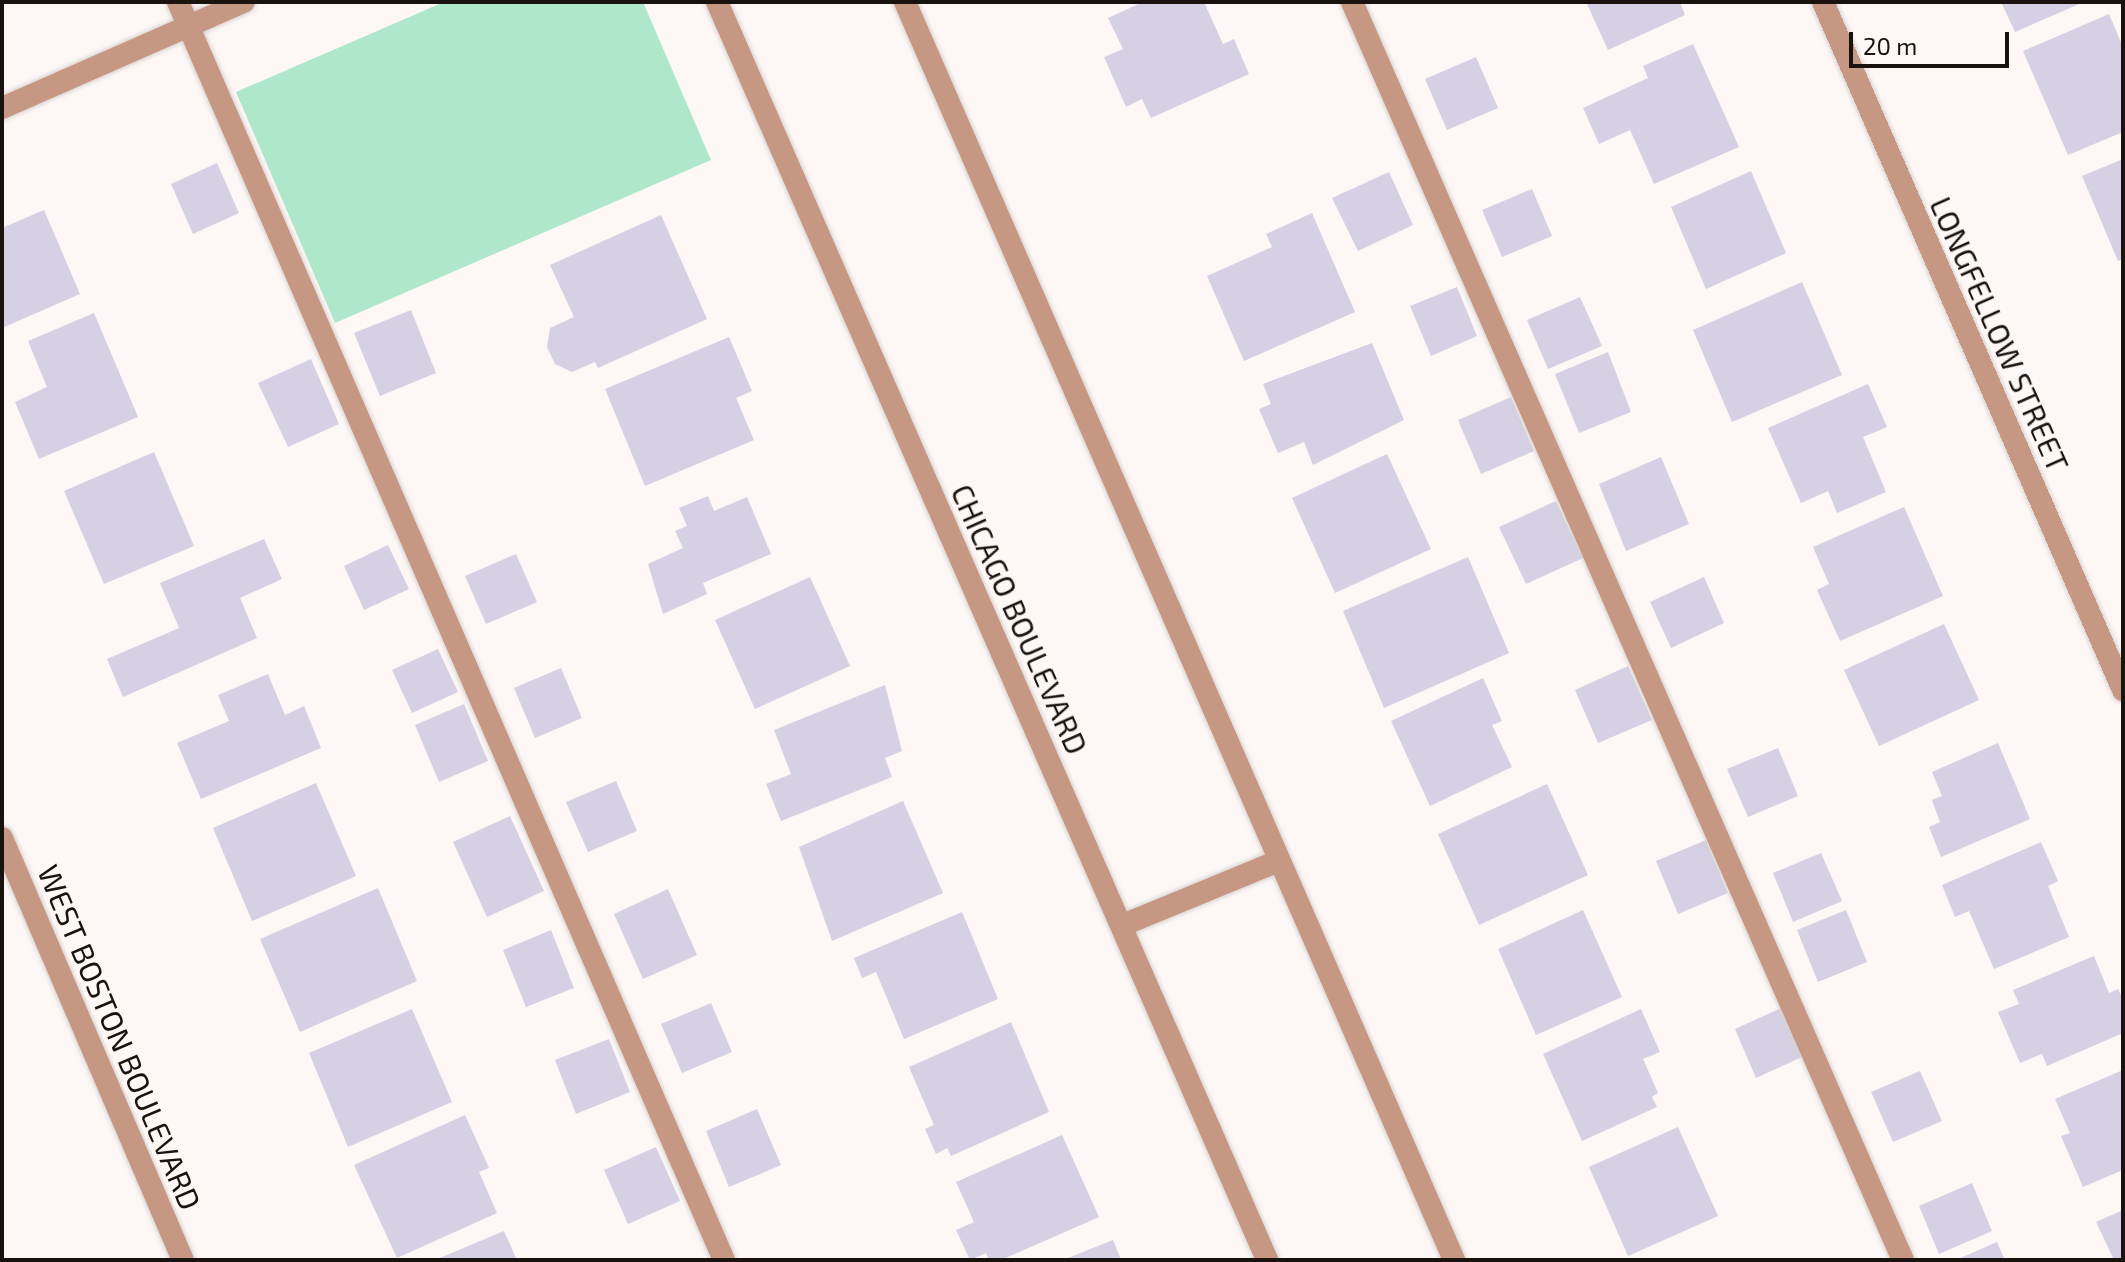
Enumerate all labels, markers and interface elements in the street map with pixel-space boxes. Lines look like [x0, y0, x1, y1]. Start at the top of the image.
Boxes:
scale bar [1853, 16, 2013, 66]
text: 20 m [1863, 31, 1917, 60]
street label: LONGFELLOW STREET [1923, 191, 2077, 477]
street label: CHICAGO BOULEVARD [944, 479, 1096, 759]
street label: WEST BOSTON BOULEVARD [31, 859, 209, 1215]

